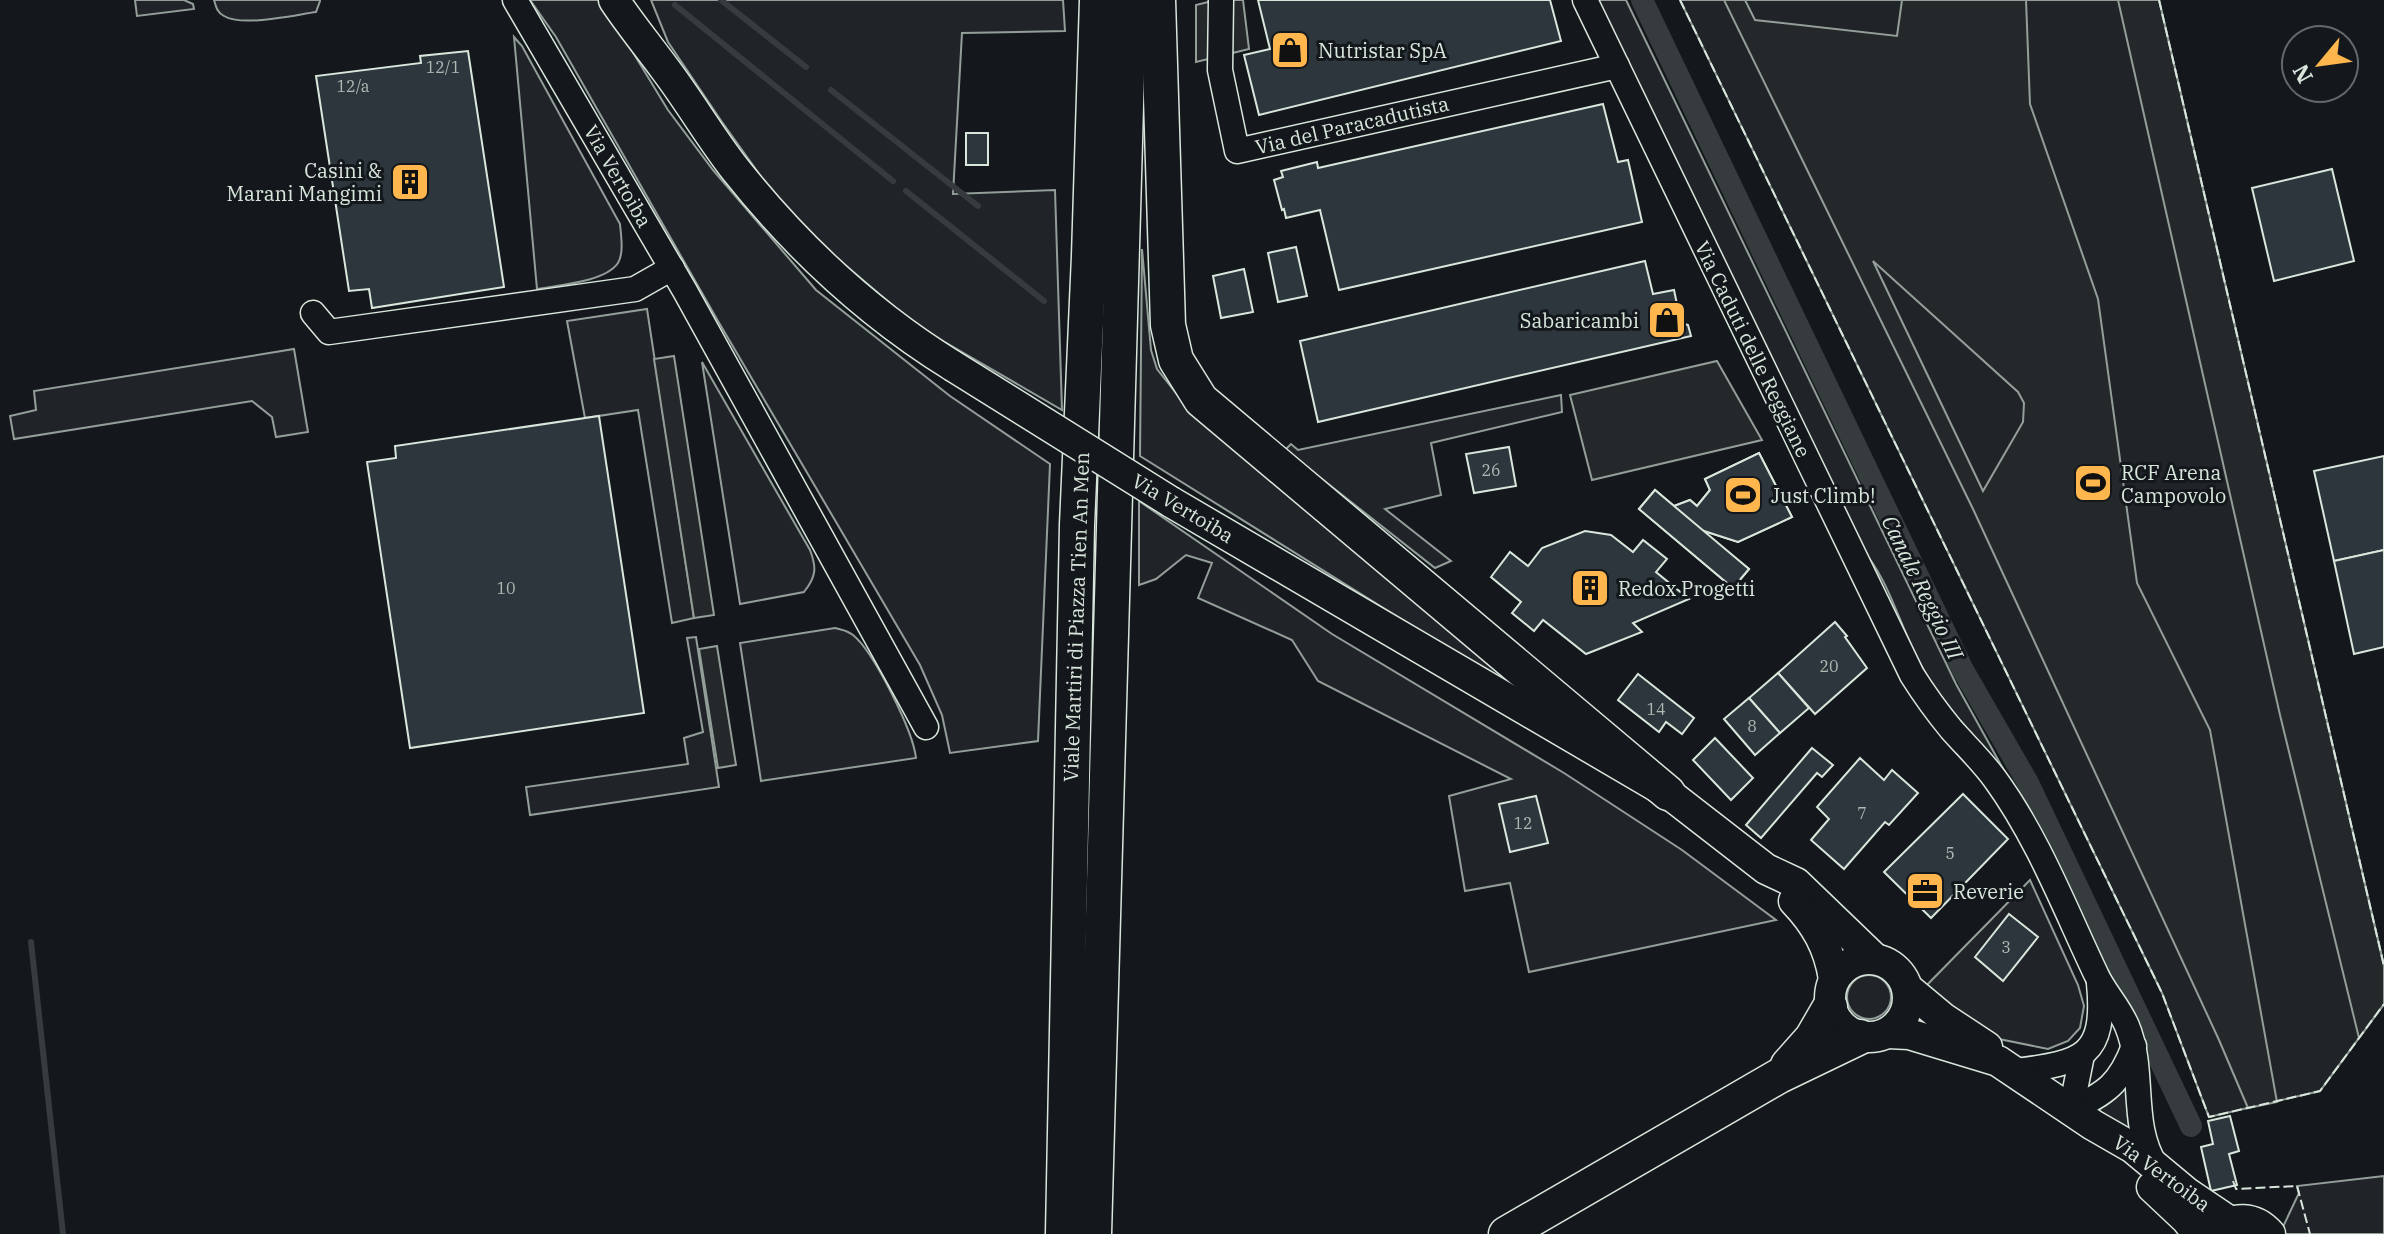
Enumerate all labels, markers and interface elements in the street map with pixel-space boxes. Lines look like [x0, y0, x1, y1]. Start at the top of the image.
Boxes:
north arrow [2280, 24, 2360, 104]
shop icon: Nutristar SpA [1269, 29, 1311, 71]
place label: Nutristar SpA [1318, 37, 1447, 64]
house number: 12/1 [426, 57, 460, 77]
text: N [2285, 59, 2319, 89]
house number: 12/a [336, 76, 370, 96]
street label: Via del Paracadutista [1253, 90, 1451, 160]
street label: Via Vertoiba [578, 120, 658, 232]
place label: Casini & Marani Mangimi [226, 157, 382, 207]
building icon: Casini & Marani Mangimi [389, 161, 431, 203]
street label: Via Caduti delle Reggiane [1689, 236, 1817, 462]
shop icon: Sabaricambi [1646, 299, 1688, 341]
place label: Sabaricambi [1520, 307, 1639, 334]
street label: Viale Martiri di Piazza Tien An Men [1057, 451, 1095, 783]
place label: RCF Arena Campovolo [2121, 459, 2226, 509]
house number: 26 [1481, 460, 1501, 480]
sports icon: RCF Arena Campovolo [2072, 462, 2114, 504]
street label: Via Vertoiba [1127, 467, 1239, 549]
sports icon: Just Climb! [1722, 474, 1764, 516]
place label: Just Climb! [1771, 482, 1876, 509]
water label: Canale Reggio III [1876, 510, 1971, 666]
building icon: Redox Progetti [1569, 567, 1611, 609]
place label: Redox Progetti [1618, 575, 1755, 602]
house number: 10 [496, 578, 516, 598]
house number: 20 [1819, 656, 1839, 676]
house number: 14 [1646, 699, 1666, 719]
house number: 8 [1747, 716, 1757, 736]
house number: 7 [1857, 803, 1867, 823]
house number: 12 [1513, 813, 1533, 833]
house number: 5 [1945, 843, 1955, 863]
office icon: Reverie [1904, 870, 1946, 912]
place label: Reverie [1953, 878, 2024, 905]
house number: 3 [2001, 937, 2011, 957]
street label: Via Vertoiba [2108, 1128, 2216, 1218]

